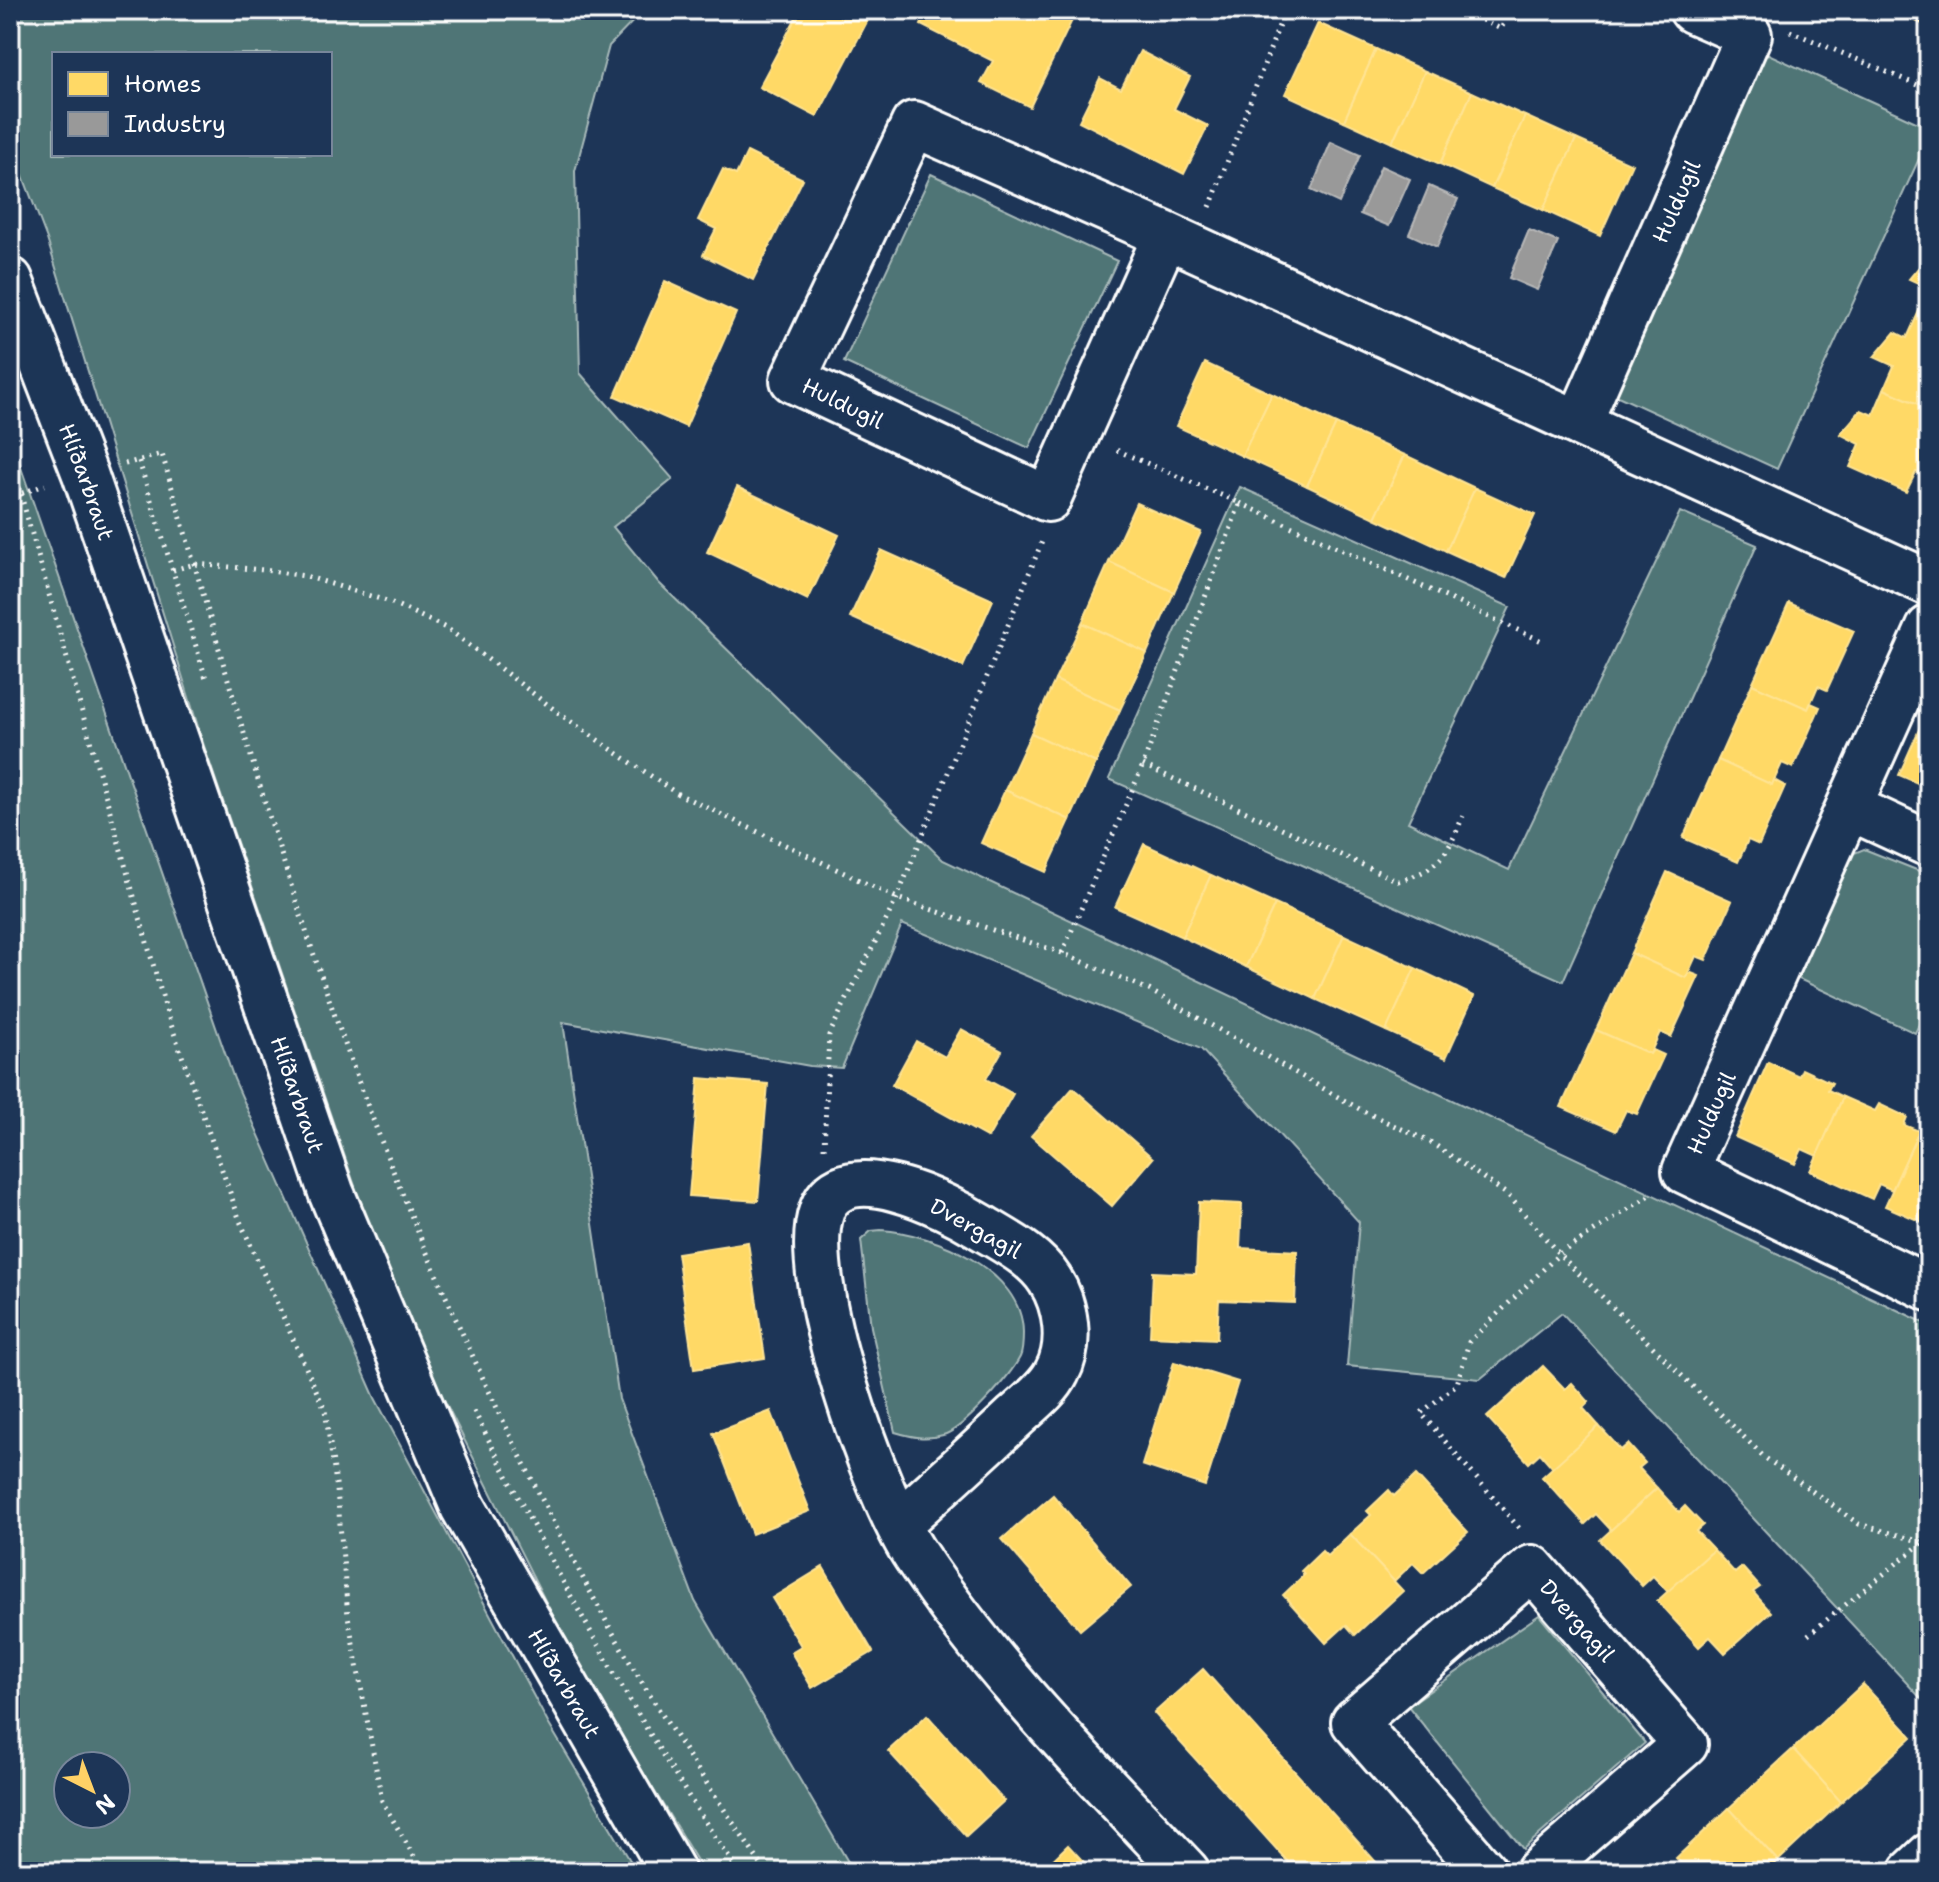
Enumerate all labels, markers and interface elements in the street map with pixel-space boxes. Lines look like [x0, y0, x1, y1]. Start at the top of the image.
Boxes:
legend [52, 52, 332, 156]
text: Homes [124, 68, 202, 100]
text: Industry [124, 108, 226, 140]
street label: Huldugil [1646, 155, 1708, 247]
street label: Huldugil [797, 371, 889, 436]
street label: Hlíðarbraut [52, 419, 121, 544]
street label: Hlíðarbraut [264, 1032, 331, 1157]
street label: Huldugil [1680, 1067, 1743, 1159]
street label: Dvergagil [925, 1191, 1027, 1266]
street label: Dvergagil [1533, 1573, 1621, 1668]
street label: Hlíðarbraut [521, 1623, 607, 1744]
north arrow [52, 1750, 132, 1830]
text: N [89, 1788, 121, 1821]

